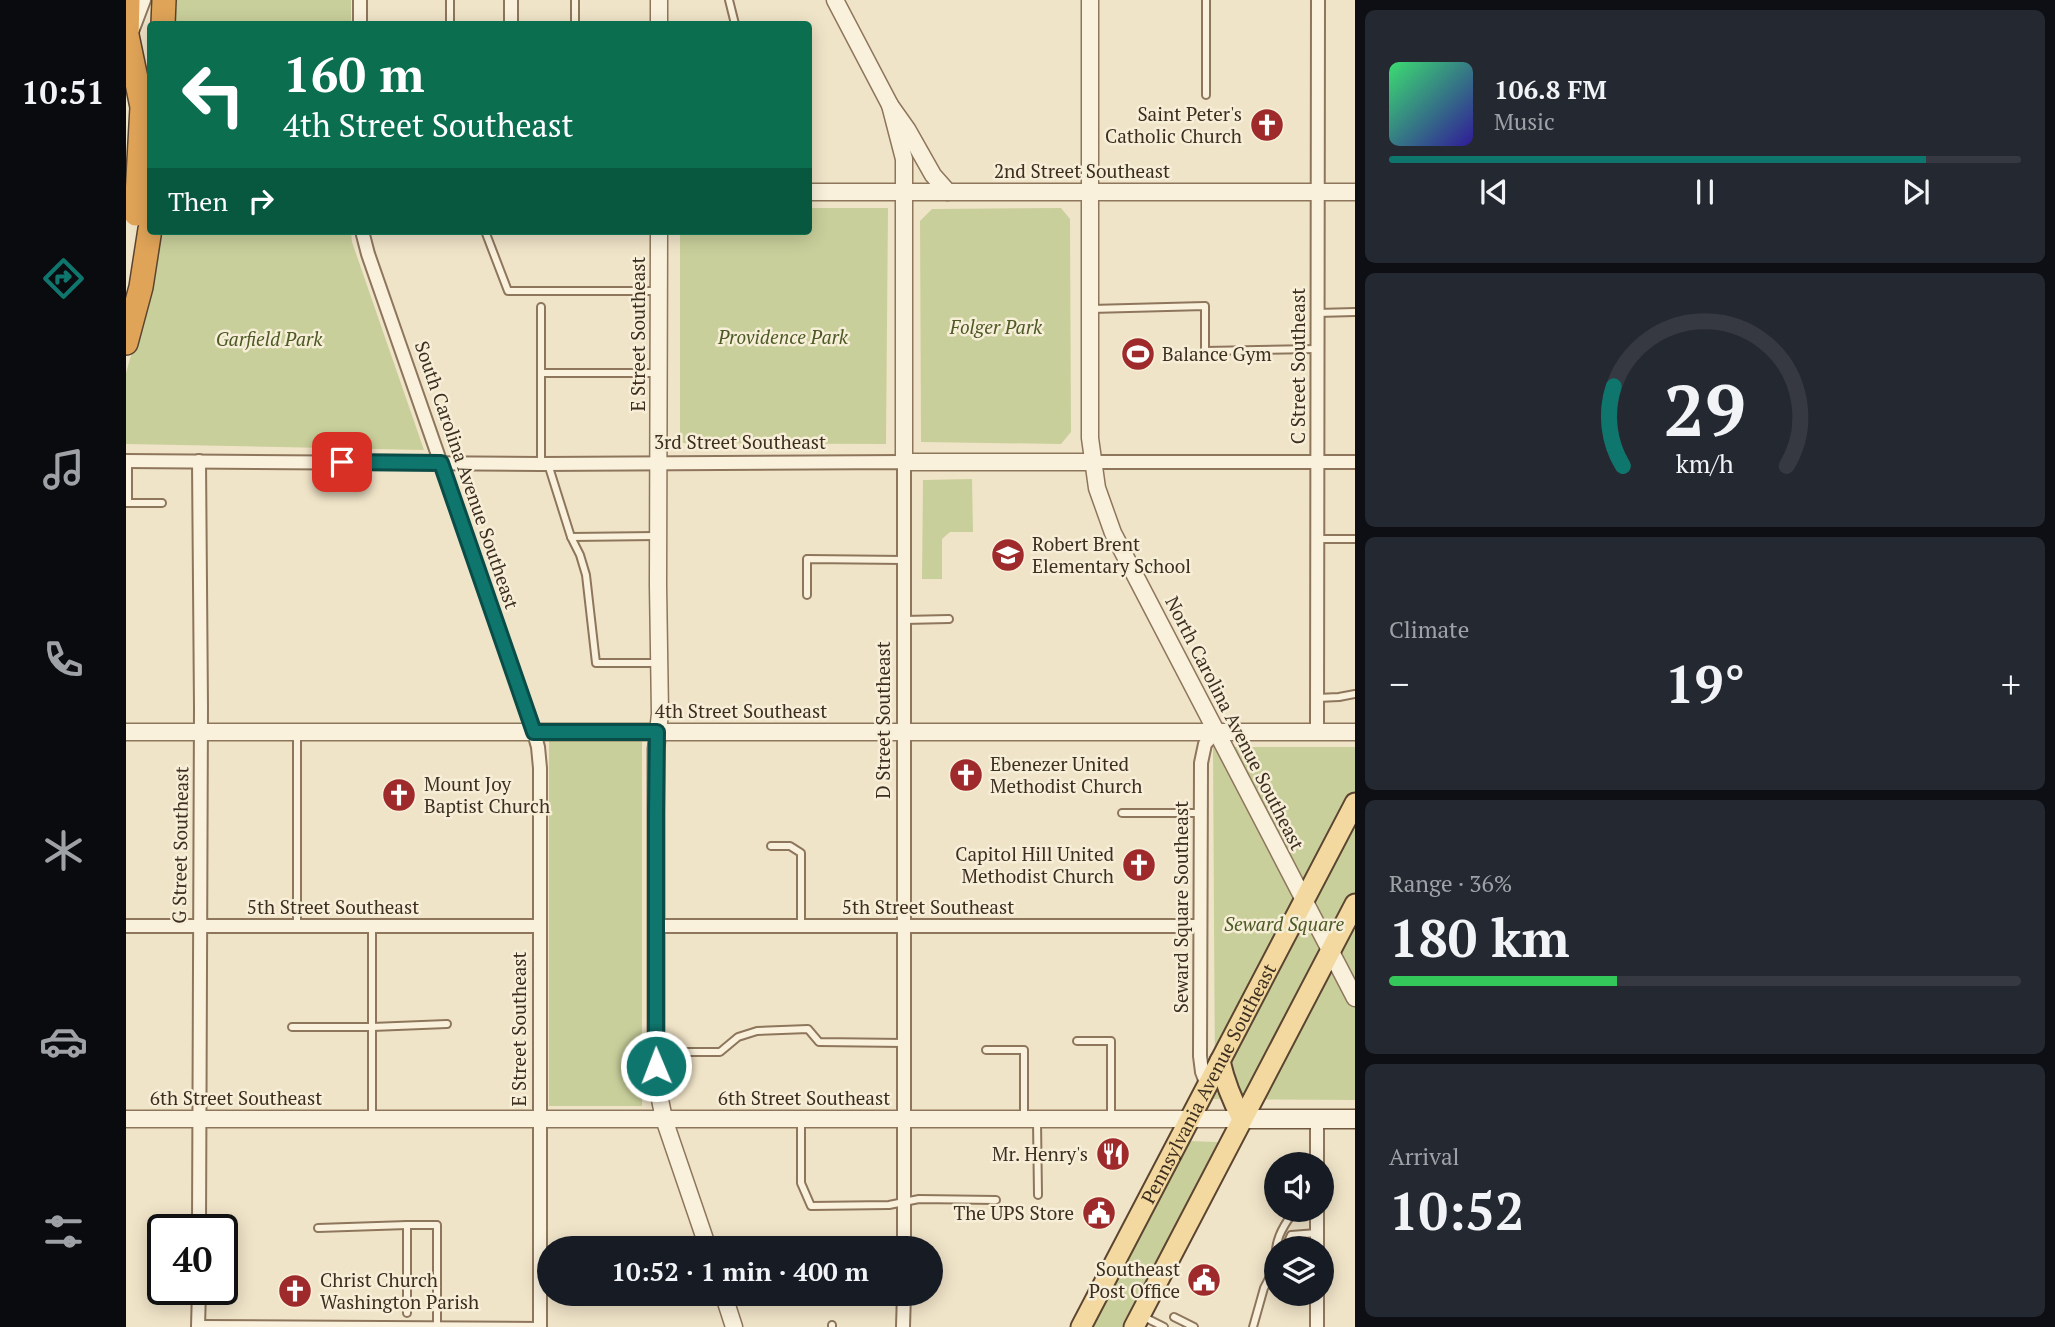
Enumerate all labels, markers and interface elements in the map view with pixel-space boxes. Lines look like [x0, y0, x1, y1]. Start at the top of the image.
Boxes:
text: 160 m [283, 41, 425, 106]
icon: left [168, 49, 259, 140]
text: 10:51 [21, 71, 105, 113]
text: 106.8 FM [1494, 72, 1607, 106]
place label: Saint Peter's Catholic Church [1105, 101, 1242, 148]
text: 4th Street Southeast [283, 104, 574, 146]
church icon: Saint Peter's Catholic Church [1248, 106, 1286, 144]
text: Music [1494, 106, 1555, 137]
street label: 2nd Street Southeast [994, 158, 1170, 183]
icon: previous [1475, 173, 1513, 211]
icon: pause [1686, 173, 1724, 211]
icon: next [1897, 173, 1935, 211]
icon: right [242, 182, 280, 220]
text: Then [168, 184, 228, 218]
icon: directions [39, 254, 88, 303]
street label: E Street Southeast [625, 256, 650, 412]
street label: C Street Southeast [1285, 288, 1310, 444]
park label: Folger Park [949, 314, 1043, 339]
park label: Providence Park [717, 324, 849, 349]
park label: Garfield Park [216, 326, 323, 351]
sports icon: Balance Gym [1119, 335, 1157, 373]
street label: South Carolina Avenue Southeast [410, 338, 525, 612]
place label: Balance Gym [1162, 341, 1272, 366]
text: 29 [1664, 361, 1746, 458]
street label: 3rd Street Southeast [654, 429, 826, 454]
pin [312, 432, 372, 492]
icon: arrive [323, 443, 361, 481]
icon: music [39, 445, 88, 494]
text: km/h [1676, 447, 1734, 480]
place label: Robert Brent Elementary School [1032, 531, 1191, 578]
school or university icon: Robert Brent Elementary School [989, 536, 1027, 574]
street label: North Carolina Avenue Southeast [1160, 592, 1311, 854]
text: Climate [1389, 614, 1469, 645]
icon: phone [39, 635, 88, 684]
street label: D Street Southeast [870, 641, 895, 799]
text: 19° [1665, 649, 1745, 718]
text: − [1389, 659, 1409, 709]
text: + [2001, 659, 2021, 709]
street label: 4th Street Southeast [655, 698, 827, 723]
place label: Ebenezer United Methodist Church [990, 751, 1143, 798]
church icon: Ebenezer United Methodist Church [947, 756, 985, 794]
street label: G Street Southeast [166, 766, 193, 924]
place label: Mount Joy Baptist Church [424, 771, 550, 818]
church icon: Mount Joy Baptist Church [380, 776, 418, 814]
street label: Seward Square Southeast [1168, 801, 1193, 1013]
icon: climate [39, 826, 88, 875]
place label: Capitol Hill United Methodist Church [955, 841, 1114, 888]
church icon: Capitol Hill United Methodist Church [1120, 846, 1158, 884]
text: Range · 36% [1389, 868, 1512, 899]
street label: 5th Street Southeast [247, 894, 419, 919]
street label: 5th Street Southeast [842, 894, 1014, 919]
text: 180 km [1389, 903, 1570, 972]
park label: Seward Square [1224, 911, 1344, 936]
street label: E Street Southeast [506, 951, 531, 1107]
street label: Pennsylvania Avenue Southeast [1135, 959, 1281, 1208]
icon: car [39, 1017, 88, 1066]
position arrow [619, 1029, 693, 1103]
street label: 6th Street Southeast [150, 1085, 322, 1110]
street label: 6th Street Southeast [718, 1085, 890, 1110]
restaurant icon: Mr. Henry's [1094, 1135, 1132, 1173]
place label: Mr. Henry's [992, 1141, 1088, 1166]
text: Arrival [1389, 1141, 1460, 1172]
map controls [1264, 1152, 1334, 1306]
button: sound [1264, 1152, 1334, 1222]
text: 10:52 [1389, 1176, 1524, 1245]
public building icon: The UPS Store [1080, 1194, 1118, 1232]
place label: The UPS Store [953, 1200, 1074, 1225]
icon: filters [39, 1207, 88, 1256]
speed limit sign: 40 [147, 1214, 238, 1305]
button: layers [1264, 1236, 1334, 1306]
text: 10:52 · 1 min · 400 m [611, 1254, 869, 1288]
place label: Southeast Post Office [1089, 1256, 1180, 1303]
public building icon: Southeast Post Office [1185, 1261, 1223, 1299]
place label: Christ Church Washington Parish [320, 1267, 479, 1314]
church icon: Christ Church Washington Parish [276, 1272, 314, 1310]

